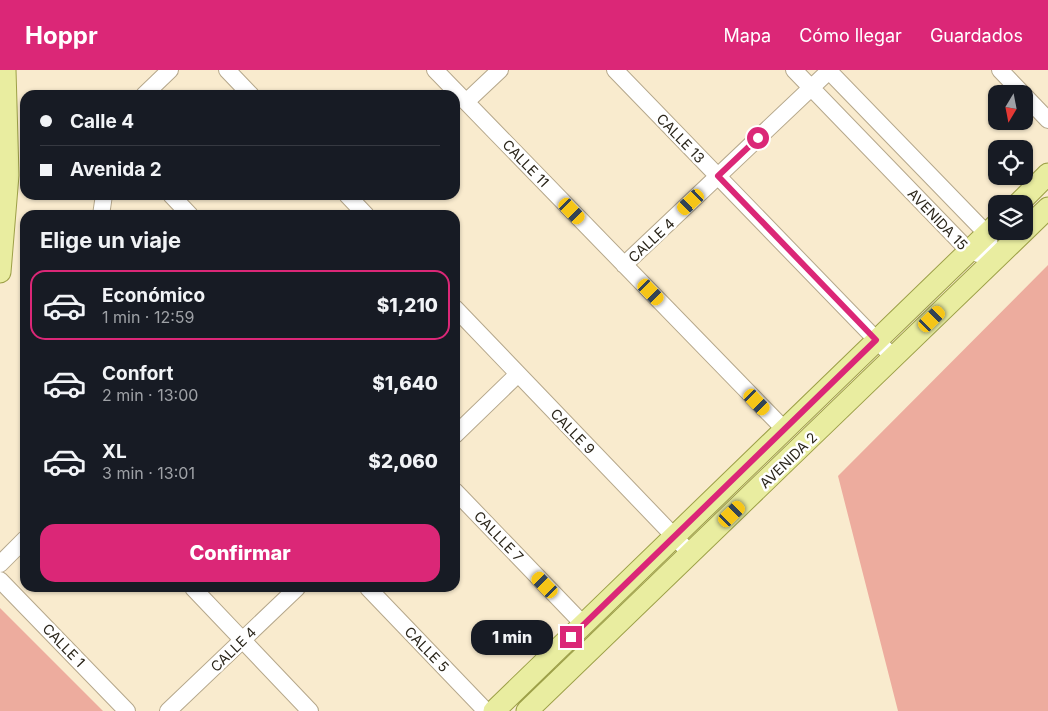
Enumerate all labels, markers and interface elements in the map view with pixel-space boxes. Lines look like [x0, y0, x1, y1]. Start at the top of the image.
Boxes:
text: Hoppr [25, 21, 98, 50]
text: Mapa [724, 25, 771, 46]
text: Cómo llegar [799, 25, 902, 46]
text: Guardados [930, 25, 1023, 46]
north arrow [988, 85, 1032, 130]
map controls [988, 85, 1033, 240]
text: Calle 4 [70, 110, 134, 133]
street label: CALLE 13 [653, 110, 709, 166]
route start [747, 127, 769, 149]
street label: CALLE 11 [499, 136, 553, 190]
button: locate [988, 140, 1033, 185]
text: Avenida 2 [70, 158, 162, 181]
street label: AVENIDA 15 [905, 185, 971, 253]
car [674, 186, 707, 218]
car [556, 195, 587, 227]
button: layers [988, 195, 1033, 240]
street label: CALLE 4 [624, 214, 678, 266]
text: Elige un viaje [40, 227, 181, 253]
car [635, 276, 666, 308]
icon: car [42, 283, 87, 328]
text: Económico [102, 284, 205, 307]
text: $1,210 [377, 294, 438, 317]
car [915, 303, 948, 335]
text: 1 min · 12:59 [102, 307, 194, 327]
icon: car [42, 361, 87, 406]
text: Confort [102, 362, 173, 385]
text: $1,640 [372, 372, 438, 395]
text: 2 min · 13:00 [102, 385, 198, 405]
car [741, 386, 772, 418]
street label: CALLE 9 [547, 405, 599, 457]
street label: AVENIDA 2 [756, 429, 820, 491]
icon: car [42, 439, 87, 484]
text: XL [102, 440, 127, 463]
text: $2,060 [368, 450, 438, 473]
text: 3 min · 13:01 [102, 463, 195, 483]
car [715, 498, 748, 530]
street label: CALLLE 7 [471, 507, 527, 565]
button: Confirmar [40, 524, 440, 582]
car [529, 569, 560, 601]
street label: CALLE 1 [39, 620, 89, 670]
callout: 1 min [471, 620, 554, 654]
street label: CALLE 4 [207, 623, 259, 675]
street label: CALLE 5 [401, 623, 453, 675]
route end [560, 626, 582, 648]
text: 1 min [492, 627, 532, 647]

